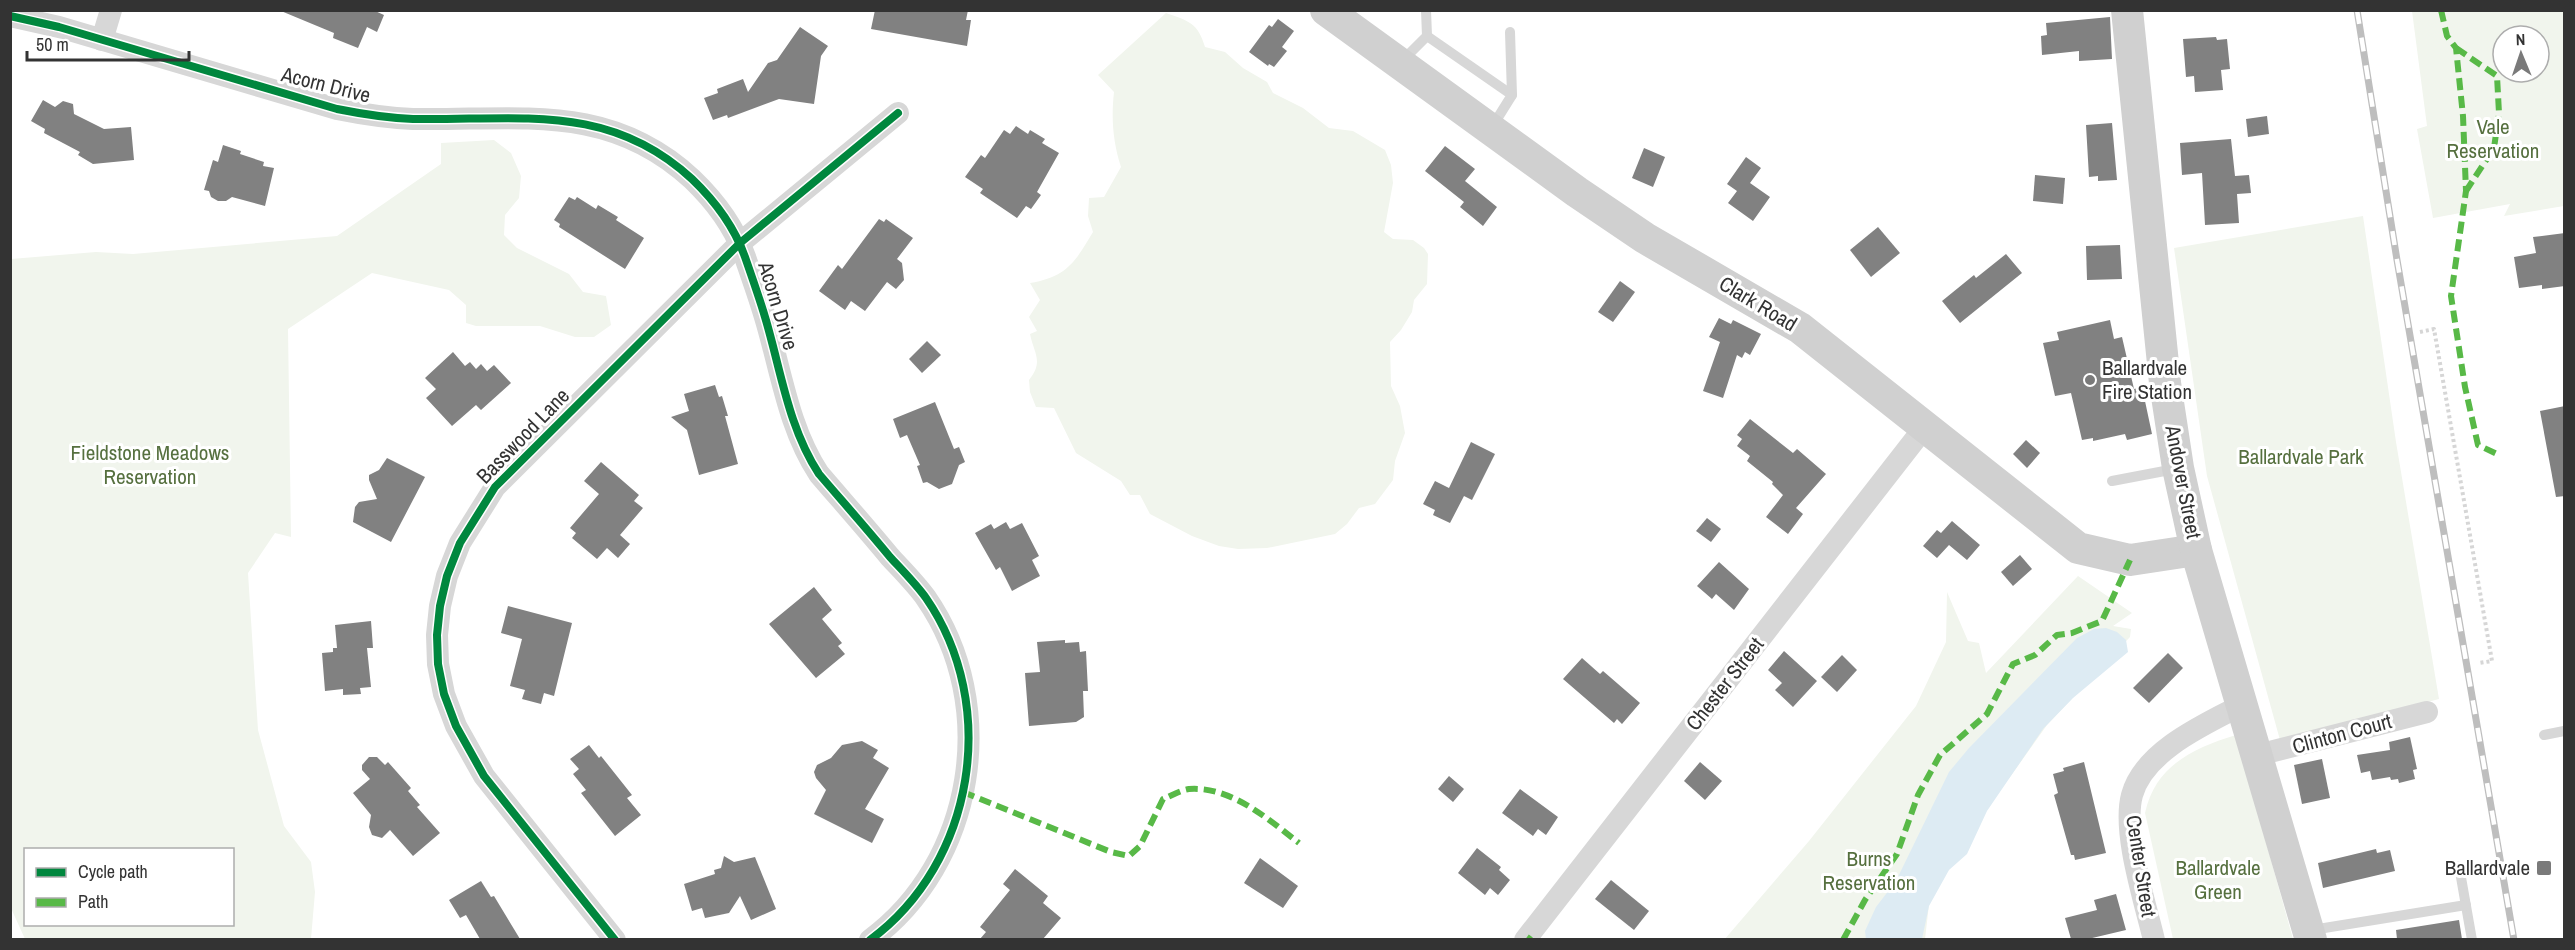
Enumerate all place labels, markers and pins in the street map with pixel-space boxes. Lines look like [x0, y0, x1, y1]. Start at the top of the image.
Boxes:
place label: Ballardvale Fire Station [2102, 353, 2192, 406]
marker: Ballardvale Fire Station [2083, 373, 2097, 387]
place label: Ballardvale [2445, 853, 2530, 882]
marker: Ballardvale [2535, 859, 2553, 877]

